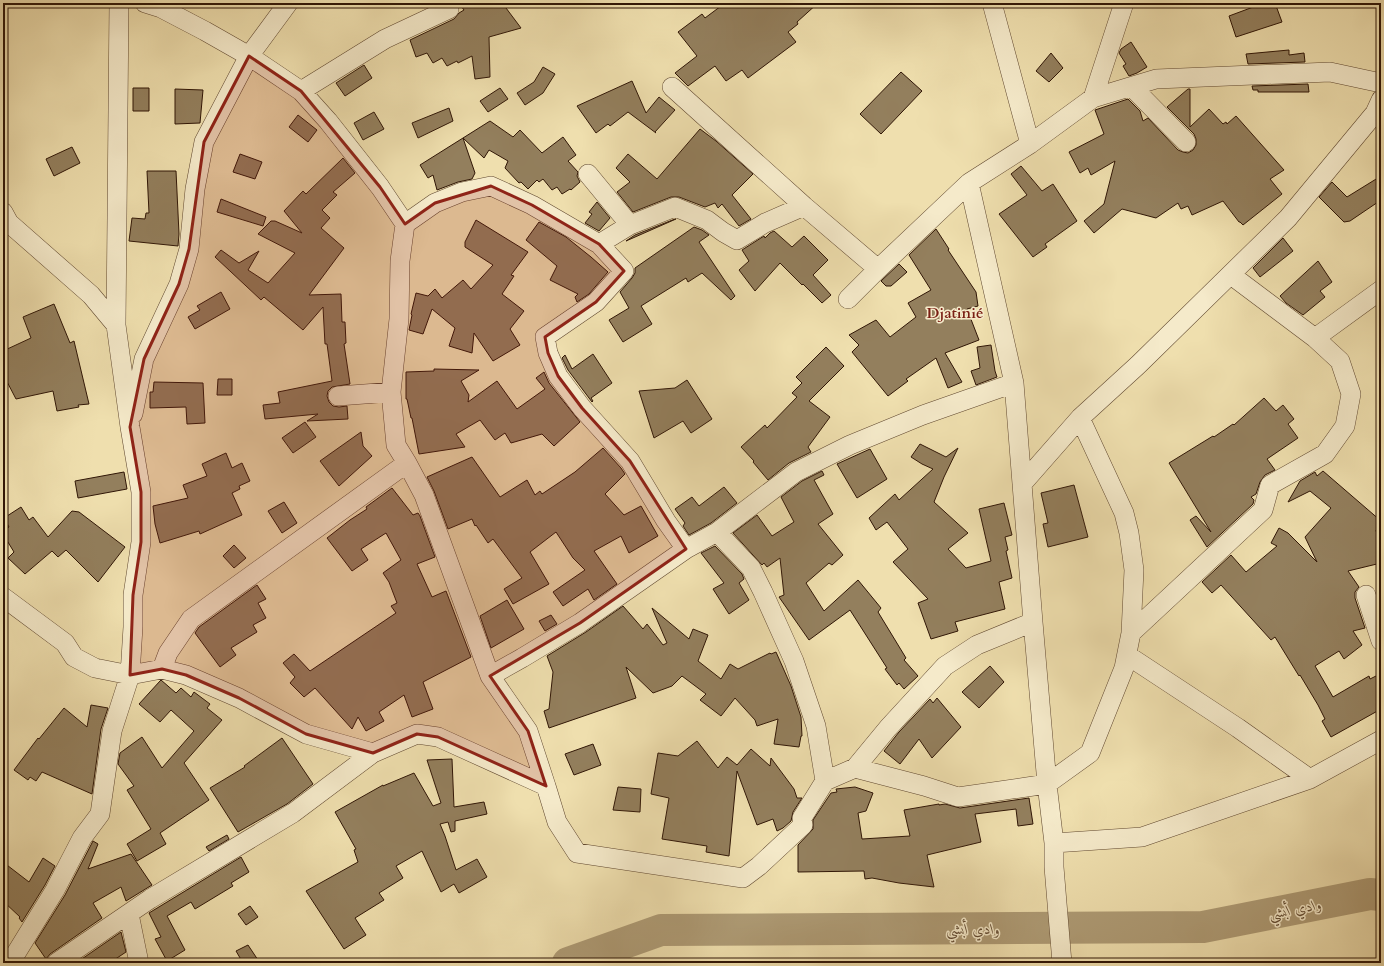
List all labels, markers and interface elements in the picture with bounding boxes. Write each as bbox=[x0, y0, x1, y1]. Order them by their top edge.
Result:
district label: Djatinié bbox=[927, 303, 983, 323]
water label: وادي أبشي bbox=[1266, 893, 1324, 928]
water label: وادي أبشي bbox=[946, 918, 1000, 943]

